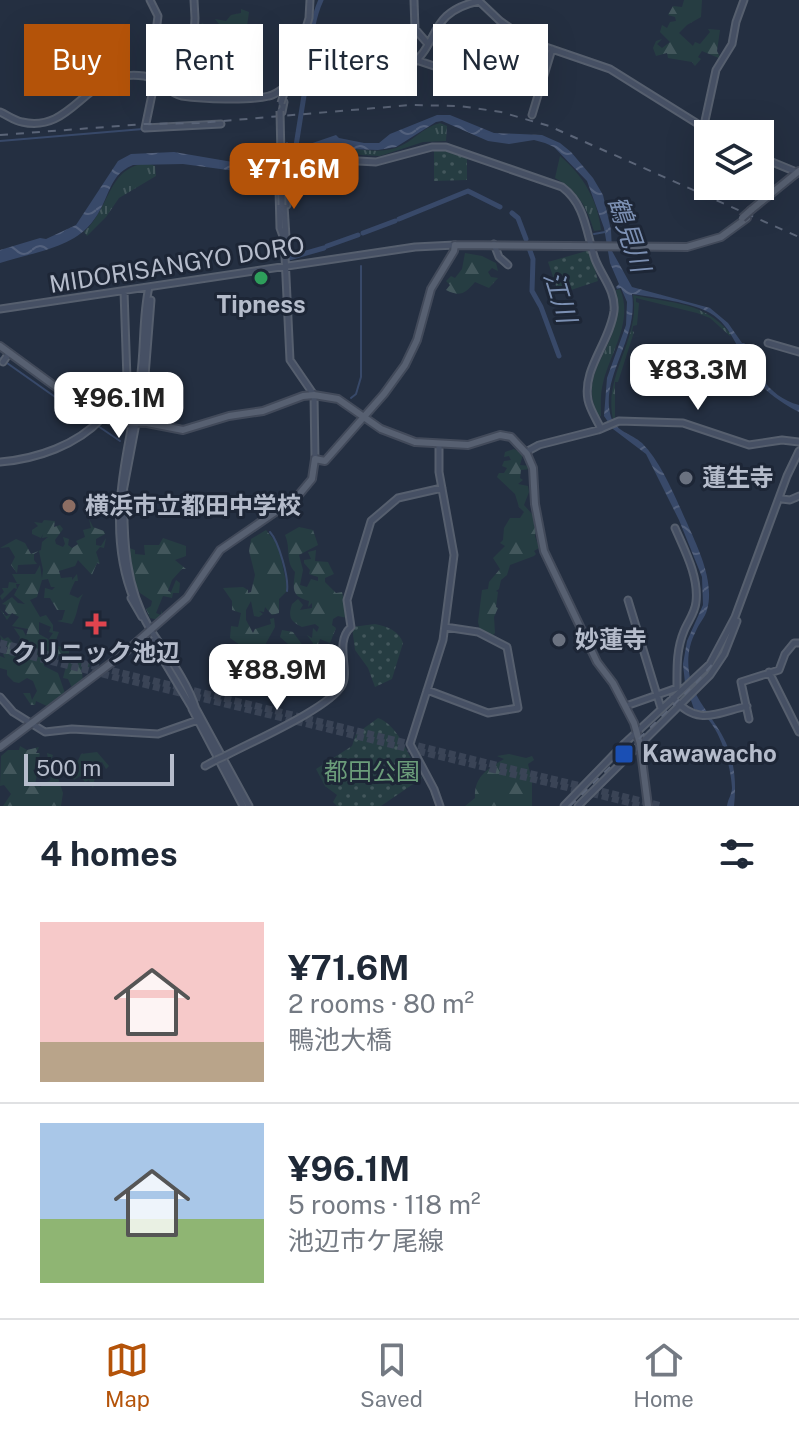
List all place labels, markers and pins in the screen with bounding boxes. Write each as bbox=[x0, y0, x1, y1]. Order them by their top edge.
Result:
pin: ¥71.6M bbox=[229, 143, 359, 211]
marker: Tipness bbox=[252, 269, 270, 287]
place label: Tipness bbox=[216, 290, 306, 318]
pin: ¥83.3M bbox=[633, 344, 763, 412]
pin: ¥96.1M bbox=[54, 372, 184, 440]
place label: 蓮生寺 bbox=[702, 463, 774, 491]
marker: 蓮生寺 bbox=[677, 469, 695, 487]
place label: 横浜市立都田中学校 bbox=[85, 491, 301, 519]
marker: 横浜市立都田中学校 bbox=[60, 497, 78, 515]
marker: クリニック池辺 bbox=[85, 613, 107, 635]
place label: 妙蓮寺 bbox=[575, 625, 647, 653]
marker: 妙蓮寺 bbox=[550, 631, 568, 649]
place label: クリニック池辺 bbox=[12, 638, 180, 666]
pin: ¥88.9M bbox=[212, 644, 342, 712]
place label: Kawawacho bbox=[642, 739, 777, 767]
marker: Kawawacho bbox=[613, 743, 635, 765]

